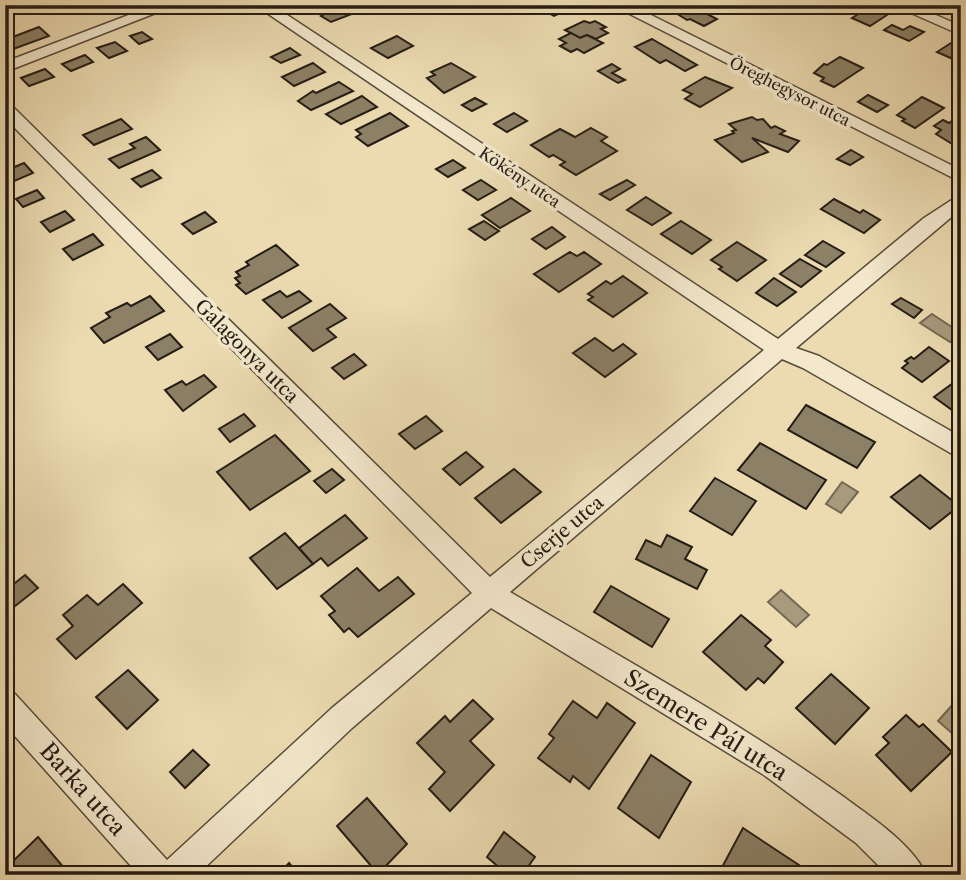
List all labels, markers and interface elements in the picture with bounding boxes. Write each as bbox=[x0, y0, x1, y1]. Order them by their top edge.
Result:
street label: Öreghegysor utca bbox=[726, 52, 854, 130]
street label: Kökény utca bbox=[475, 142, 565, 212]
street label: Galagonya utca bbox=[190, 294, 304, 408]
street label: Cserje utca bbox=[516, 491, 608, 573]
street label: Szemere Pál utca bbox=[619, 663, 794, 787]
street label: Barka utca bbox=[34, 737, 133, 842]

